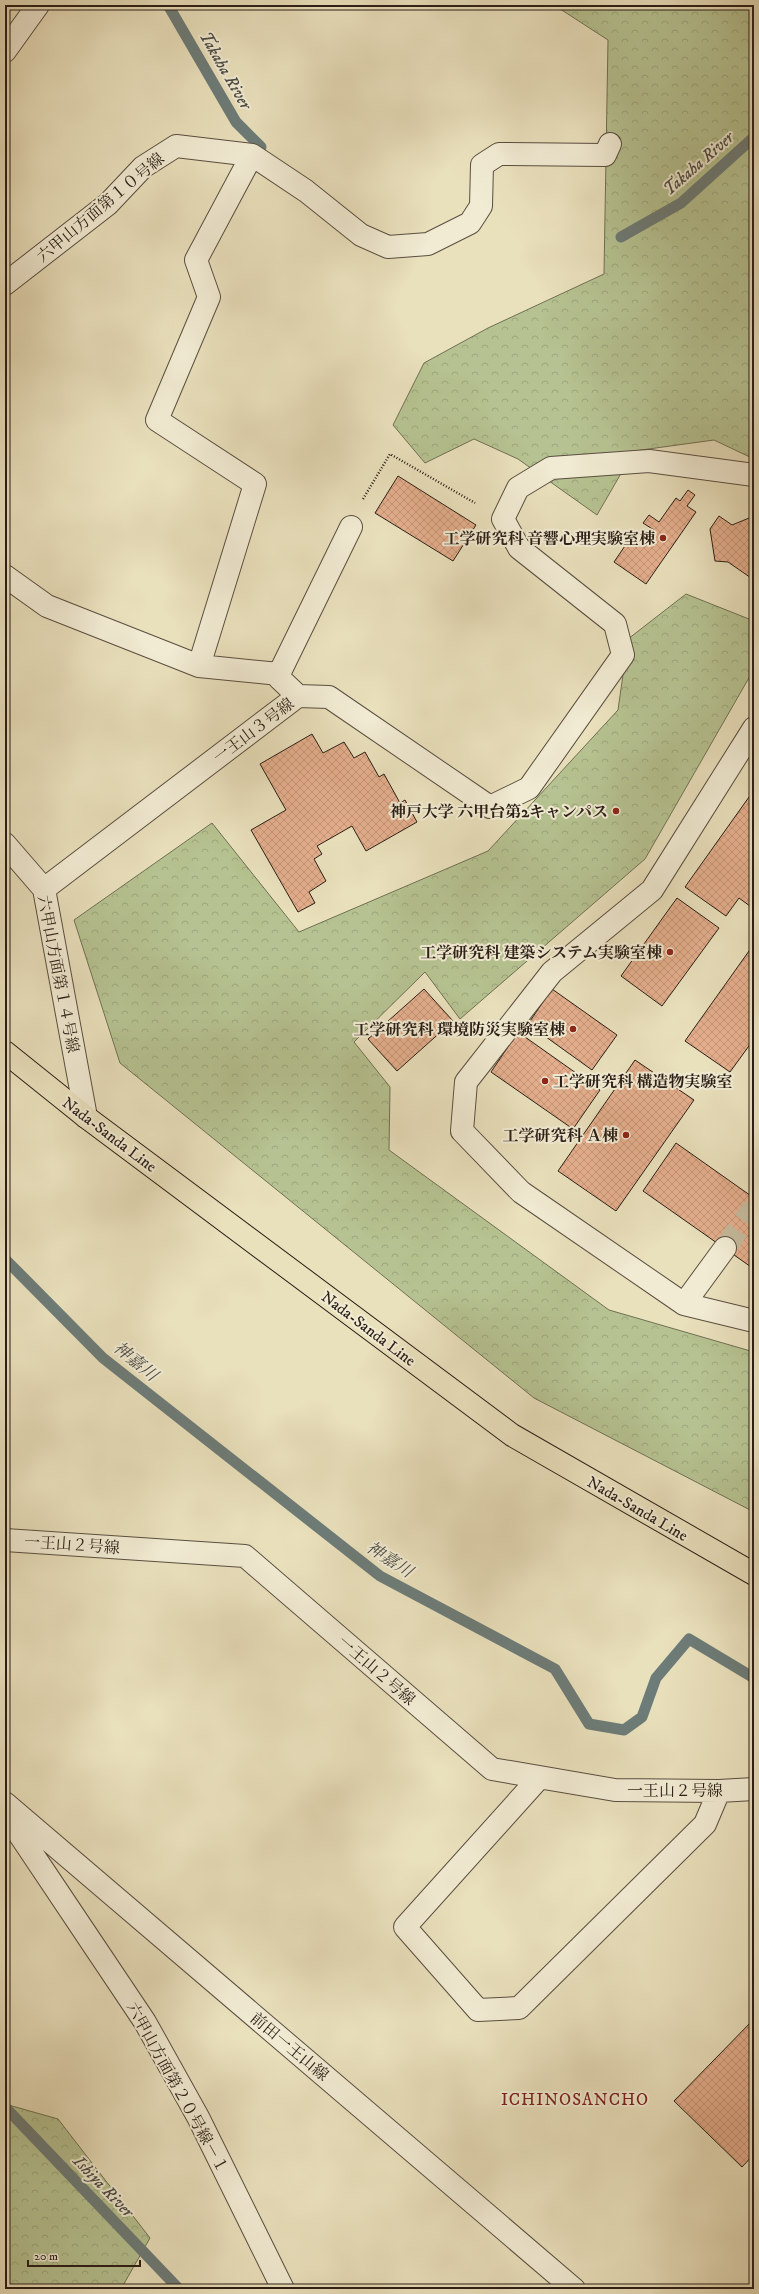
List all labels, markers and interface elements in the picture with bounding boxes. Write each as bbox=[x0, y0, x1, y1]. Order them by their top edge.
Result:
water label: Takaha River bbox=[194, 27, 257, 115]
water label: Takaha River bbox=[659, 126, 740, 200]
street label: 六甲山方面第１０号線 bbox=[33, 149, 168, 267]
place label: 工学研究科 音響心理実験室棟 bbox=[444, 529, 655, 549]
marker: 工学研究科 音響心理実験室棟 bbox=[658, 533, 668, 543]
street label: 一王山３号線 bbox=[209, 694, 298, 768]
place label: 神戸大学 六甲台第2キャンパス bbox=[390, 802, 608, 822]
marker: 神戸大学 六甲台第2キャンパス bbox=[611, 806, 621, 816]
street label: 六甲山方面第１４号線 bbox=[33, 894, 83, 1055]
place label: 工学研究科 建築システム実験室棟 bbox=[420, 943, 662, 963]
marker: 工学研究科 建築システム実験室棟 bbox=[665, 947, 675, 957]
place label: 工学研究科 環境防災実験室棟 bbox=[354, 1020, 565, 1040]
marker: 工学研究科 環境防災実験室棟 bbox=[568, 1024, 578, 1034]
place label: 工学研究科 構造物実験室 bbox=[553, 1072, 732, 1092]
marker: 工学研究科 構造物実験室 bbox=[540, 1076, 550, 1086]
street label: Nada-Sanda Line bbox=[58, 1093, 161, 1177]
place label: 工学研究科 Ａ棟 bbox=[503, 1126, 618, 1146]
marker: 工学研究科 Ａ棟 bbox=[621, 1130, 631, 1140]
street label: Nada-Sanda Line bbox=[317, 1287, 420, 1371]
water label: 神嘉川 bbox=[109, 1337, 164, 1388]
street label: Nada-Sanda Line bbox=[584, 1472, 692, 1546]
street label: 一王山２号線 bbox=[23, 1532, 121, 1558]
water label: 神嘉川 bbox=[362, 1537, 419, 1584]
street label: 一王山２号線 bbox=[334, 1632, 419, 1710]
street label: 一王山２号線 bbox=[627, 1781, 723, 1801]
street label: 六甲山方面第２０号線－１ bbox=[122, 1999, 232, 2176]
street label: 前田一王山線 bbox=[246, 2008, 333, 2085]
district label: ICHINOSANCHO bbox=[501, 2089, 649, 2111]
water label: Ishiya River bbox=[68, 2150, 140, 2224]
scale bar bbox=[28, 2242, 140, 2268]
text: 20 m bbox=[34, 2249, 58, 2264]

